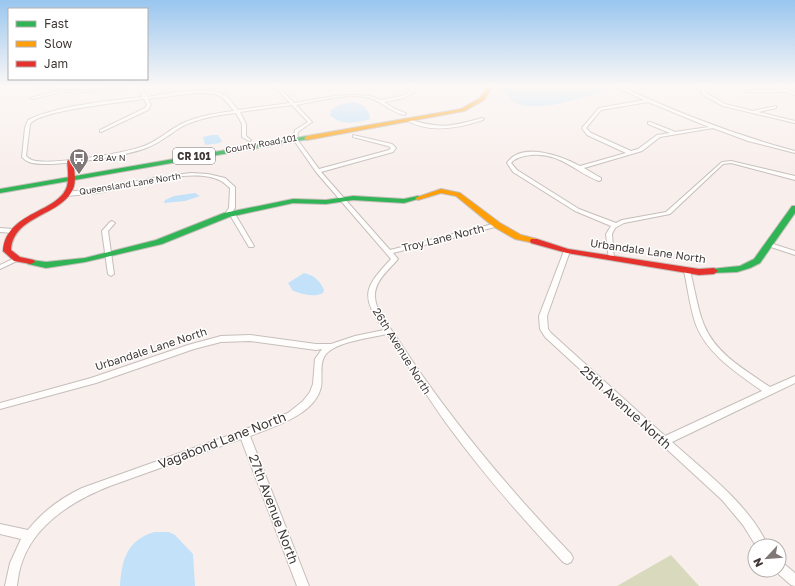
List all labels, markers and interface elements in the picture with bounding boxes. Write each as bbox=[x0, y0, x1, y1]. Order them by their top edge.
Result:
legend bbox=[8, 8, 148, 80]
text: Fast bbox=[44, 16, 69, 31]
text: Slow bbox=[44, 36, 72, 51]
text: Jam bbox=[44, 56, 68, 71]
street label: County Road 101 bbox=[224, 132, 298, 155]
bus stop icon: 28 Av N bbox=[68, 147, 90, 175]
road number: CR 101 bbox=[173, 148, 215, 164]
place label: 28 Av N bbox=[93, 152, 126, 163]
street label: Queensland Lane North bbox=[78, 170, 181, 197]
street label: Troy Lane North bbox=[400, 221, 485, 254]
street label: Urbandale Lane North bbox=[589, 236, 707, 265]
street label: 26th Avenue North bbox=[371, 305, 434, 396]
street label: Urbandale Lane North bbox=[93, 324, 208, 373]
street label: 25th Avenue North bbox=[577, 362, 675, 452]
street label: Vagabond Lane North bbox=[156, 408, 288, 472]
street label: 27th Avenue North bbox=[246, 452, 302, 566]
north arrow bbox=[747, 538, 787, 578]
text: N bbox=[750, 556, 765, 569]

